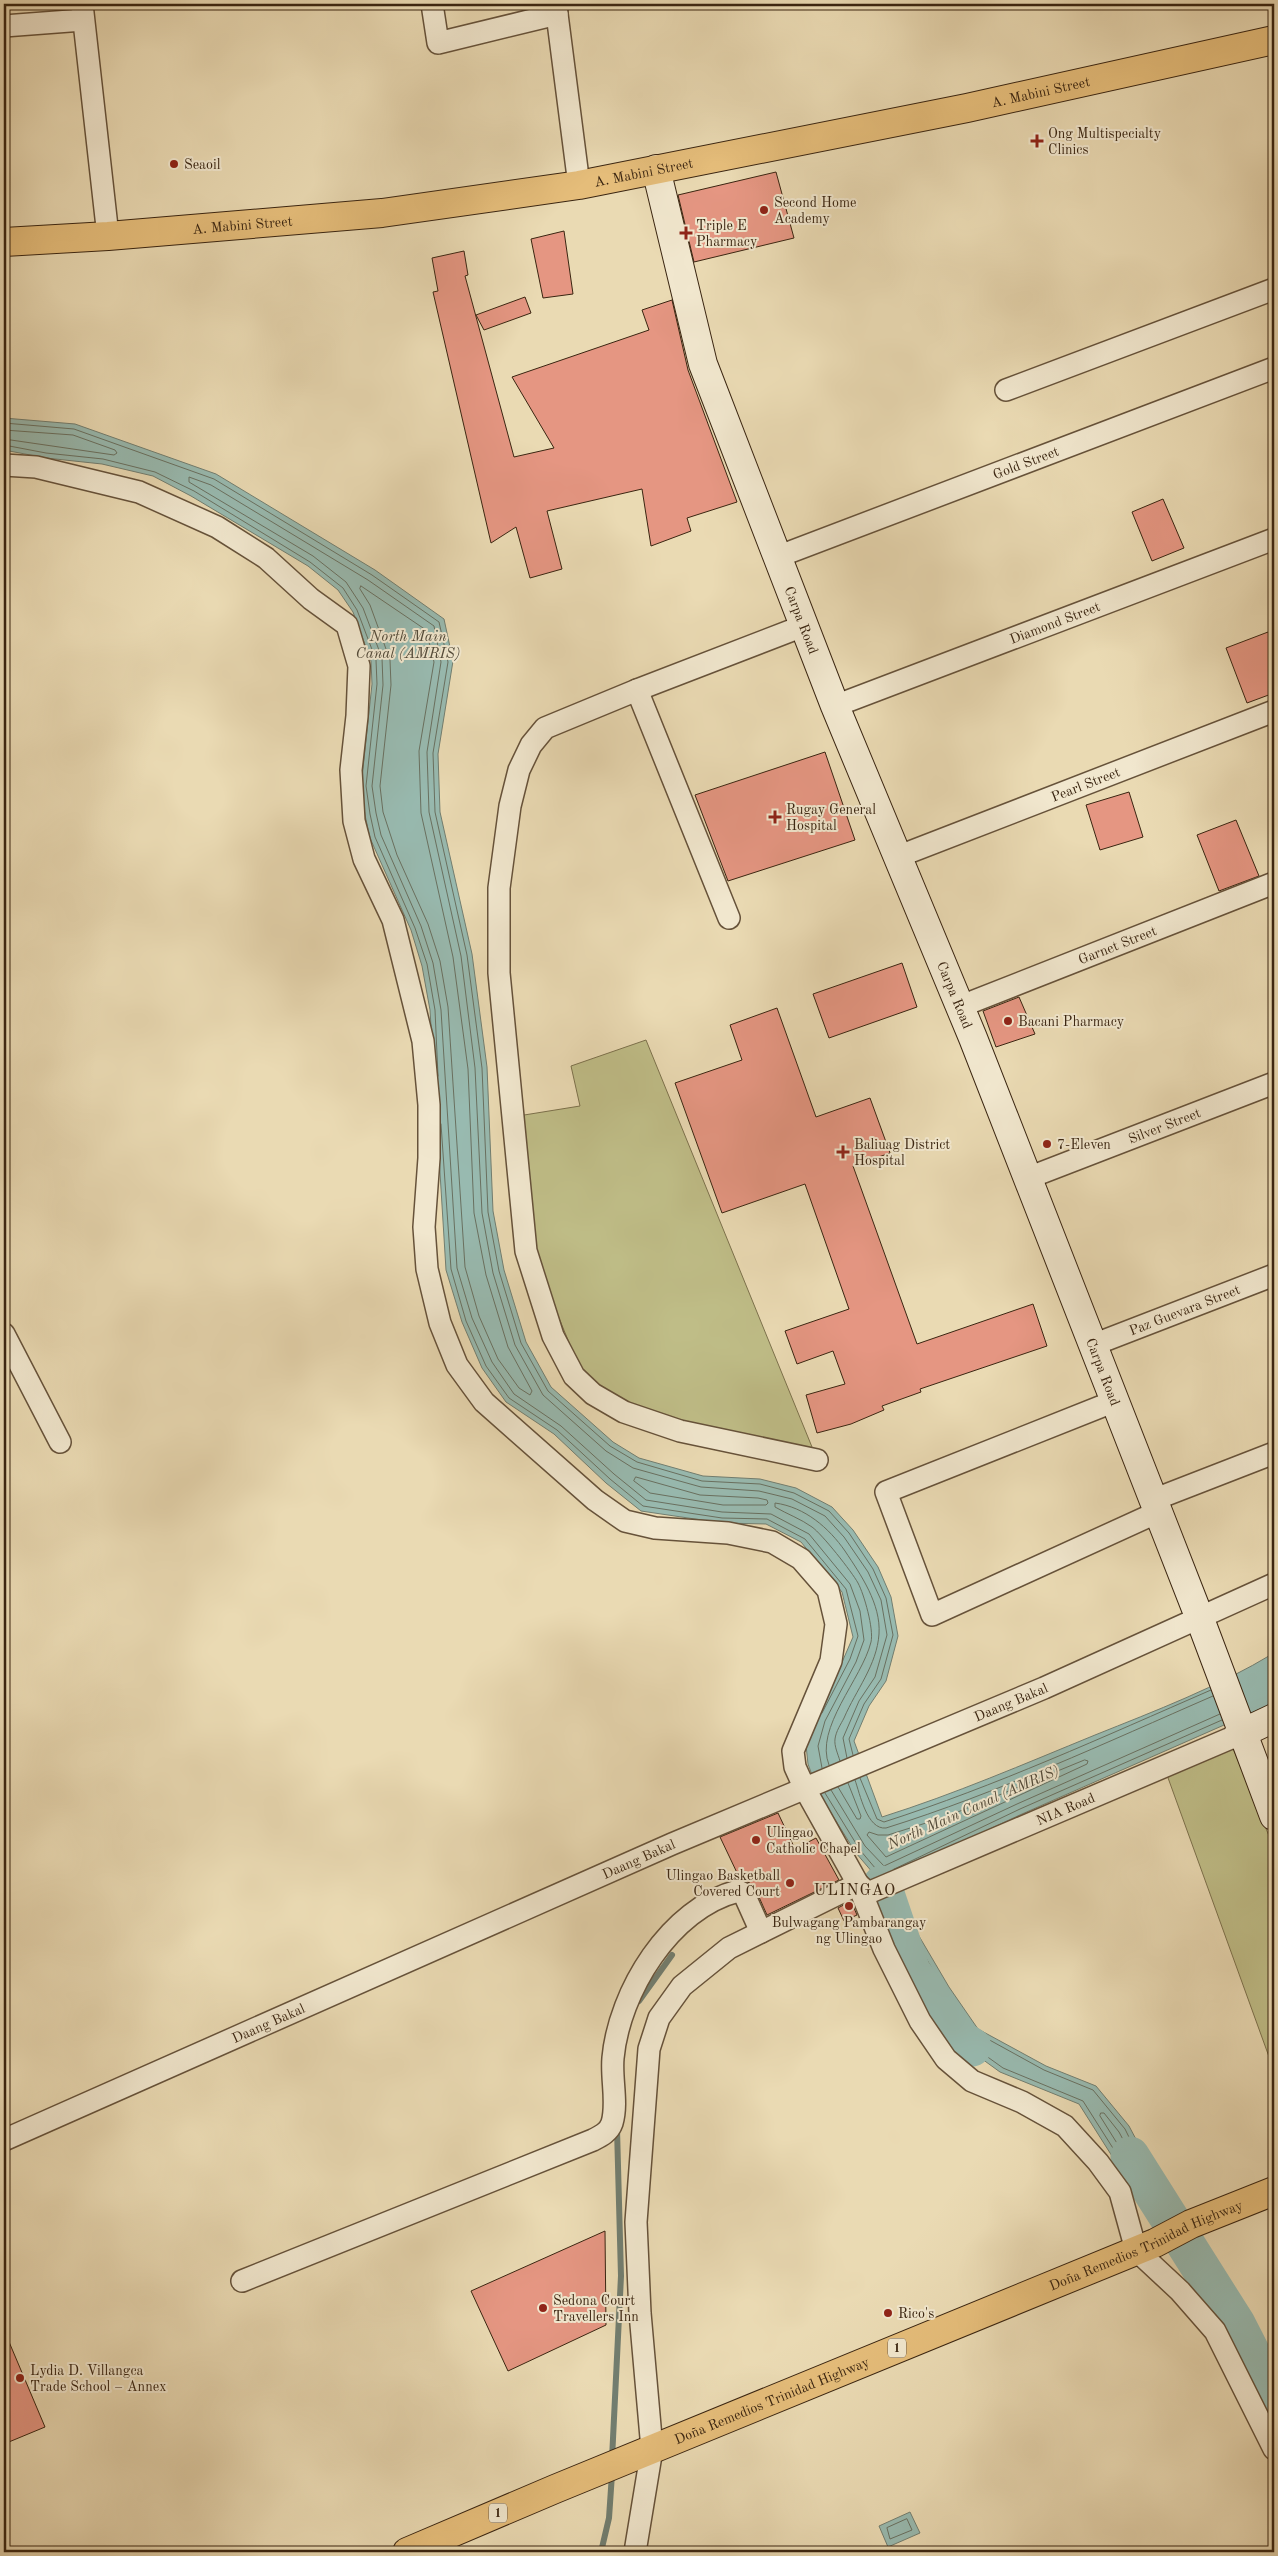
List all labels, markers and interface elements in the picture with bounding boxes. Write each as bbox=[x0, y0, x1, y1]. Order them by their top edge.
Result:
street label: A. Mabini Street bbox=[990, 75, 1091, 110]
place label: Ong Multispecialty Clinics bbox=[1048, 127, 1162, 157]
marker: Ong Multispecialty Clinics bbox=[1030, 134, 1044, 148]
street label: A. Mabini Street bbox=[593, 156, 695, 190]
marker: Seaoil bbox=[168, 158, 180, 170]
place label: Seaoil bbox=[184, 158, 221, 172]
place label: Second Home Academy bbox=[774, 196, 857, 226]
marker: Second Home Academy bbox=[758, 204, 770, 216]
street label: A. Mabini Street bbox=[192, 215, 293, 237]
place label: Triple E Pharmacy bbox=[696, 219, 758, 249]
marker: Triple E Pharmacy bbox=[680, 227, 692, 239]
street label: Gold Street bbox=[991, 445, 1061, 482]
street label: Carpa Road bbox=[781, 585, 820, 656]
street label: Diamond Street bbox=[1008, 600, 1102, 647]
water label: North Main Canal (AMRIS) bbox=[356, 630, 460, 662]
street label: Pearl Street bbox=[1049, 765, 1122, 805]
place label: Rugay General Hospital bbox=[786, 803, 876, 833]
marker: Rugay General Hospital bbox=[768, 810, 782, 824]
street label: Garnet Street bbox=[1076, 924, 1159, 967]
street label: Carpa Road bbox=[934, 960, 974, 1031]
marker: Bacani Pharmacy bbox=[1002, 1015, 1014, 1027]
place label: Bacani Pharmacy bbox=[1018, 1015, 1125, 1029]
street label: Silver Street bbox=[1126, 1106, 1203, 1147]
place label: Baliuag District Hospital bbox=[854, 1138, 950, 1168]
marker: 7-Eleven bbox=[1041, 1138, 1053, 1150]
place label: 7-Eleven bbox=[1057, 1138, 1111, 1152]
marker: Baliuag District Hospital bbox=[836, 1145, 850, 1159]
street label: Paz Guevara Street bbox=[1127, 1283, 1242, 1338]
street label: Carpa Road bbox=[1083, 1336, 1122, 1408]
street label: Daang Bakal bbox=[972, 1681, 1050, 1724]
water label: North Main Canal (AMRIS) bbox=[884, 1763, 1062, 1853]
street label: NIA Road bbox=[1034, 1791, 1097, 1828]
place label: Ulingao Catholic Chapel bbox=[766, 1826, 861, 1856]
marker: Ulingao Catholic Chapel bbox=[750, 1834, 762, 1846]
street label: Daang Bakal bbox=[600, 1837, 678, 1882]
place label: Ulingao Basketball Covered Court bbox=[666, 1869, 780, 1899]
marker: Ulingao Basketball Covered Court bbox=[784, 1877, 796, 1889]
district label: ULINGAO bbox=[814, 1883, 896, 1899]
marker: Bulwagang Pambarangay ng Ulingao bbox=[843, 1900, 855, 1912]
place label: Bulwagang Pambarangay ng Ulingao bbox=[772, 1916, 927, 1946]
street label: Daang Bakal bbox=[230, 2001, 307, 2046]
street label: Doña Remedios Trinidad Highway bbox=[1047, 2198, 1245, 2294]
place label: Sedona Court Travellers Inn bbox=[553, 2294, 639, 2324]
marker: Sedona Court Travellers Inn bbox=[537, 2302, 549, 2314]
marker: Rico's bbox=[882, 2307, 894, 2319]
place label: Rico's bbox=[898, 2307, 934, 2321]
road number: 1 bbox=[888, 2338, 906, 2358]
street label: Doña Remedios Trinidad Highway bbox=[673, 2355, 872, 2447]
place label: Lydia D. Villangca Trade School – Annex bbox=[30, 2364, 166, 2394]
marker: Lydia D. Villangca Trade School – Annex bbox=[14, 2372, 26, 2384]
road number: 1 bbox=[489, 2504, 507, 2522]

